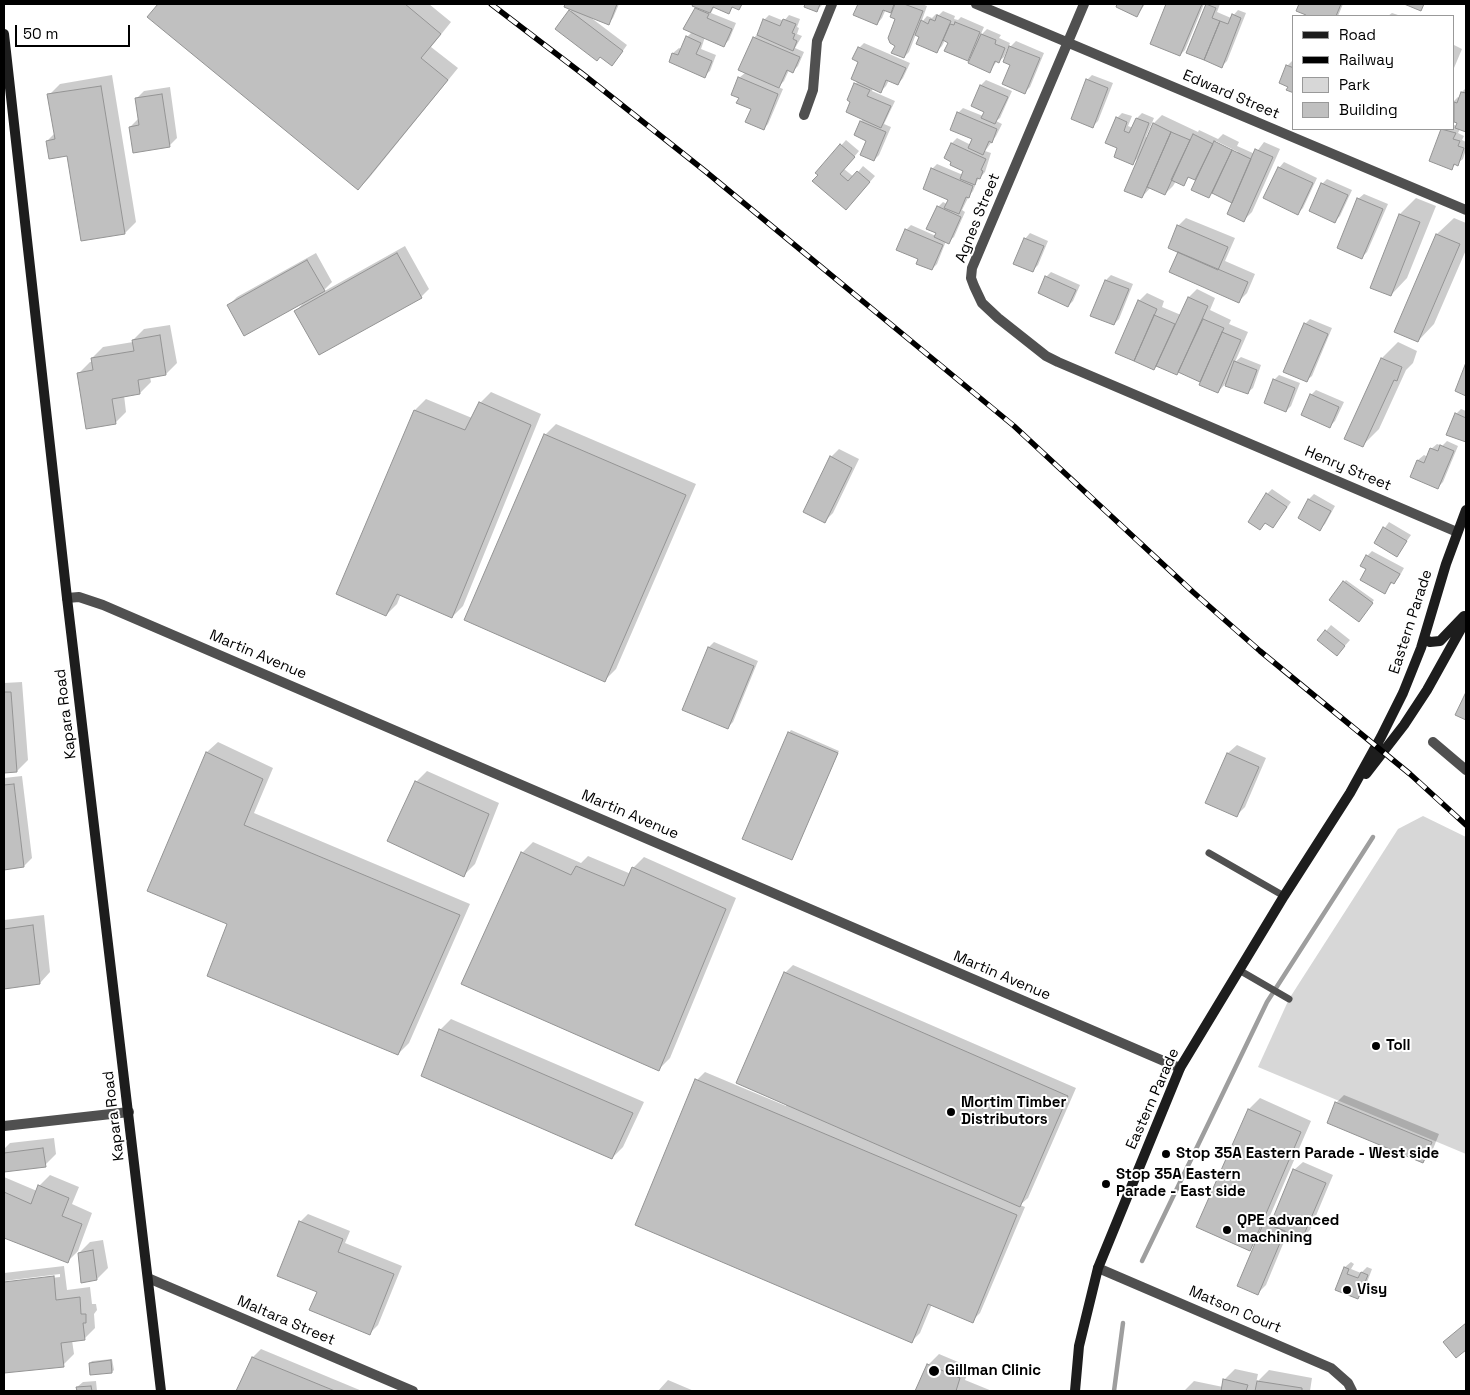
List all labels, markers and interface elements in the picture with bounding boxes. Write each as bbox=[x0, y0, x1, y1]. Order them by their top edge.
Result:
scale bar bbox=[18, 15, 132, 47]
legend bbox=[1292, 15, 1455, 130]
text: 50 m bbox=[23, 24, 58, 43]
text: Road bbox=[1339, 25, 1376, 44]
text: Railway bbox=[1339, 50, 1394, 69]
street label: Edward Street bbox=[1180, 67, 1282, 123]
text: Park bbox=[1339, 75, 1370, 94]
text: Building bbox=[1339, 100, 1398, 119]
street label: Agnes Street bbox=[952, 171, 1004, 265]
street label: Henry Street bbox=[1302, 443, 1394, 495]
street label: Eastern Parade bbox=[1386, 567, 1436, 677]
street label: Martin Avenue bbox=[207, 626, 309, 684]
street label: Kapara Road bbox=[52, 668, 80, 760]
street label: Martin Avenue bbox=[579, 786, 681, 844]
street label: Martin Avenue bbox=[951, 947, 1053, 1005]
place label: Toll bbox=[1386, 1037, 1411, 1055]
marker: Toll bbox=[1370, 1040, 1382, 1052]
street label: Eastern Parade bbox=[1123, 1046, 1183, 1152]
street label: Kapara Road bbox=[100, 1070, 128, 1162]
place label: Mortim Timber Distributors bbox=[961, 1094, 1066, 1129]
marker: Mortim Timber Distributors bbox=[945, 1106, 957, 1118]
place label: Stop 35A Eastern Parade - West side bbox=[1176, 1145, 1439, 1163]
marker: Stop 35A Eastern Parade - West side bbox=[1160, 1148, 1172, 1160]
place label: Stop 35A Eastern Parade - East side bbox=[1116, 1166, 1246, 1201]
marker: Stop 35A Eastern Parade - East side bbox=[1100, 1178, 1112, 1190]
place label: QPE advanced machining bbox=[1237, 1212, 1339, 1247]
marker: QPE advanced machining bbox=[1221, 1224, 1233, 1236]
place label: Visy bbox=[1357, 1281, 1387, 1299]
street label: Matson Court bbox=[1186, 1282, 1284, 1338]
marker: Visy bbox=[1341, 1284, 1353, 1296]
street label: Maltara Street bbox=[234, 1292, 338, 1350]
place label: Gillman Clinic bbox=[945, 1362, 1041, 1380]
marker: Gillman Clinic bbox=[927, 1364, 941, 1378]

